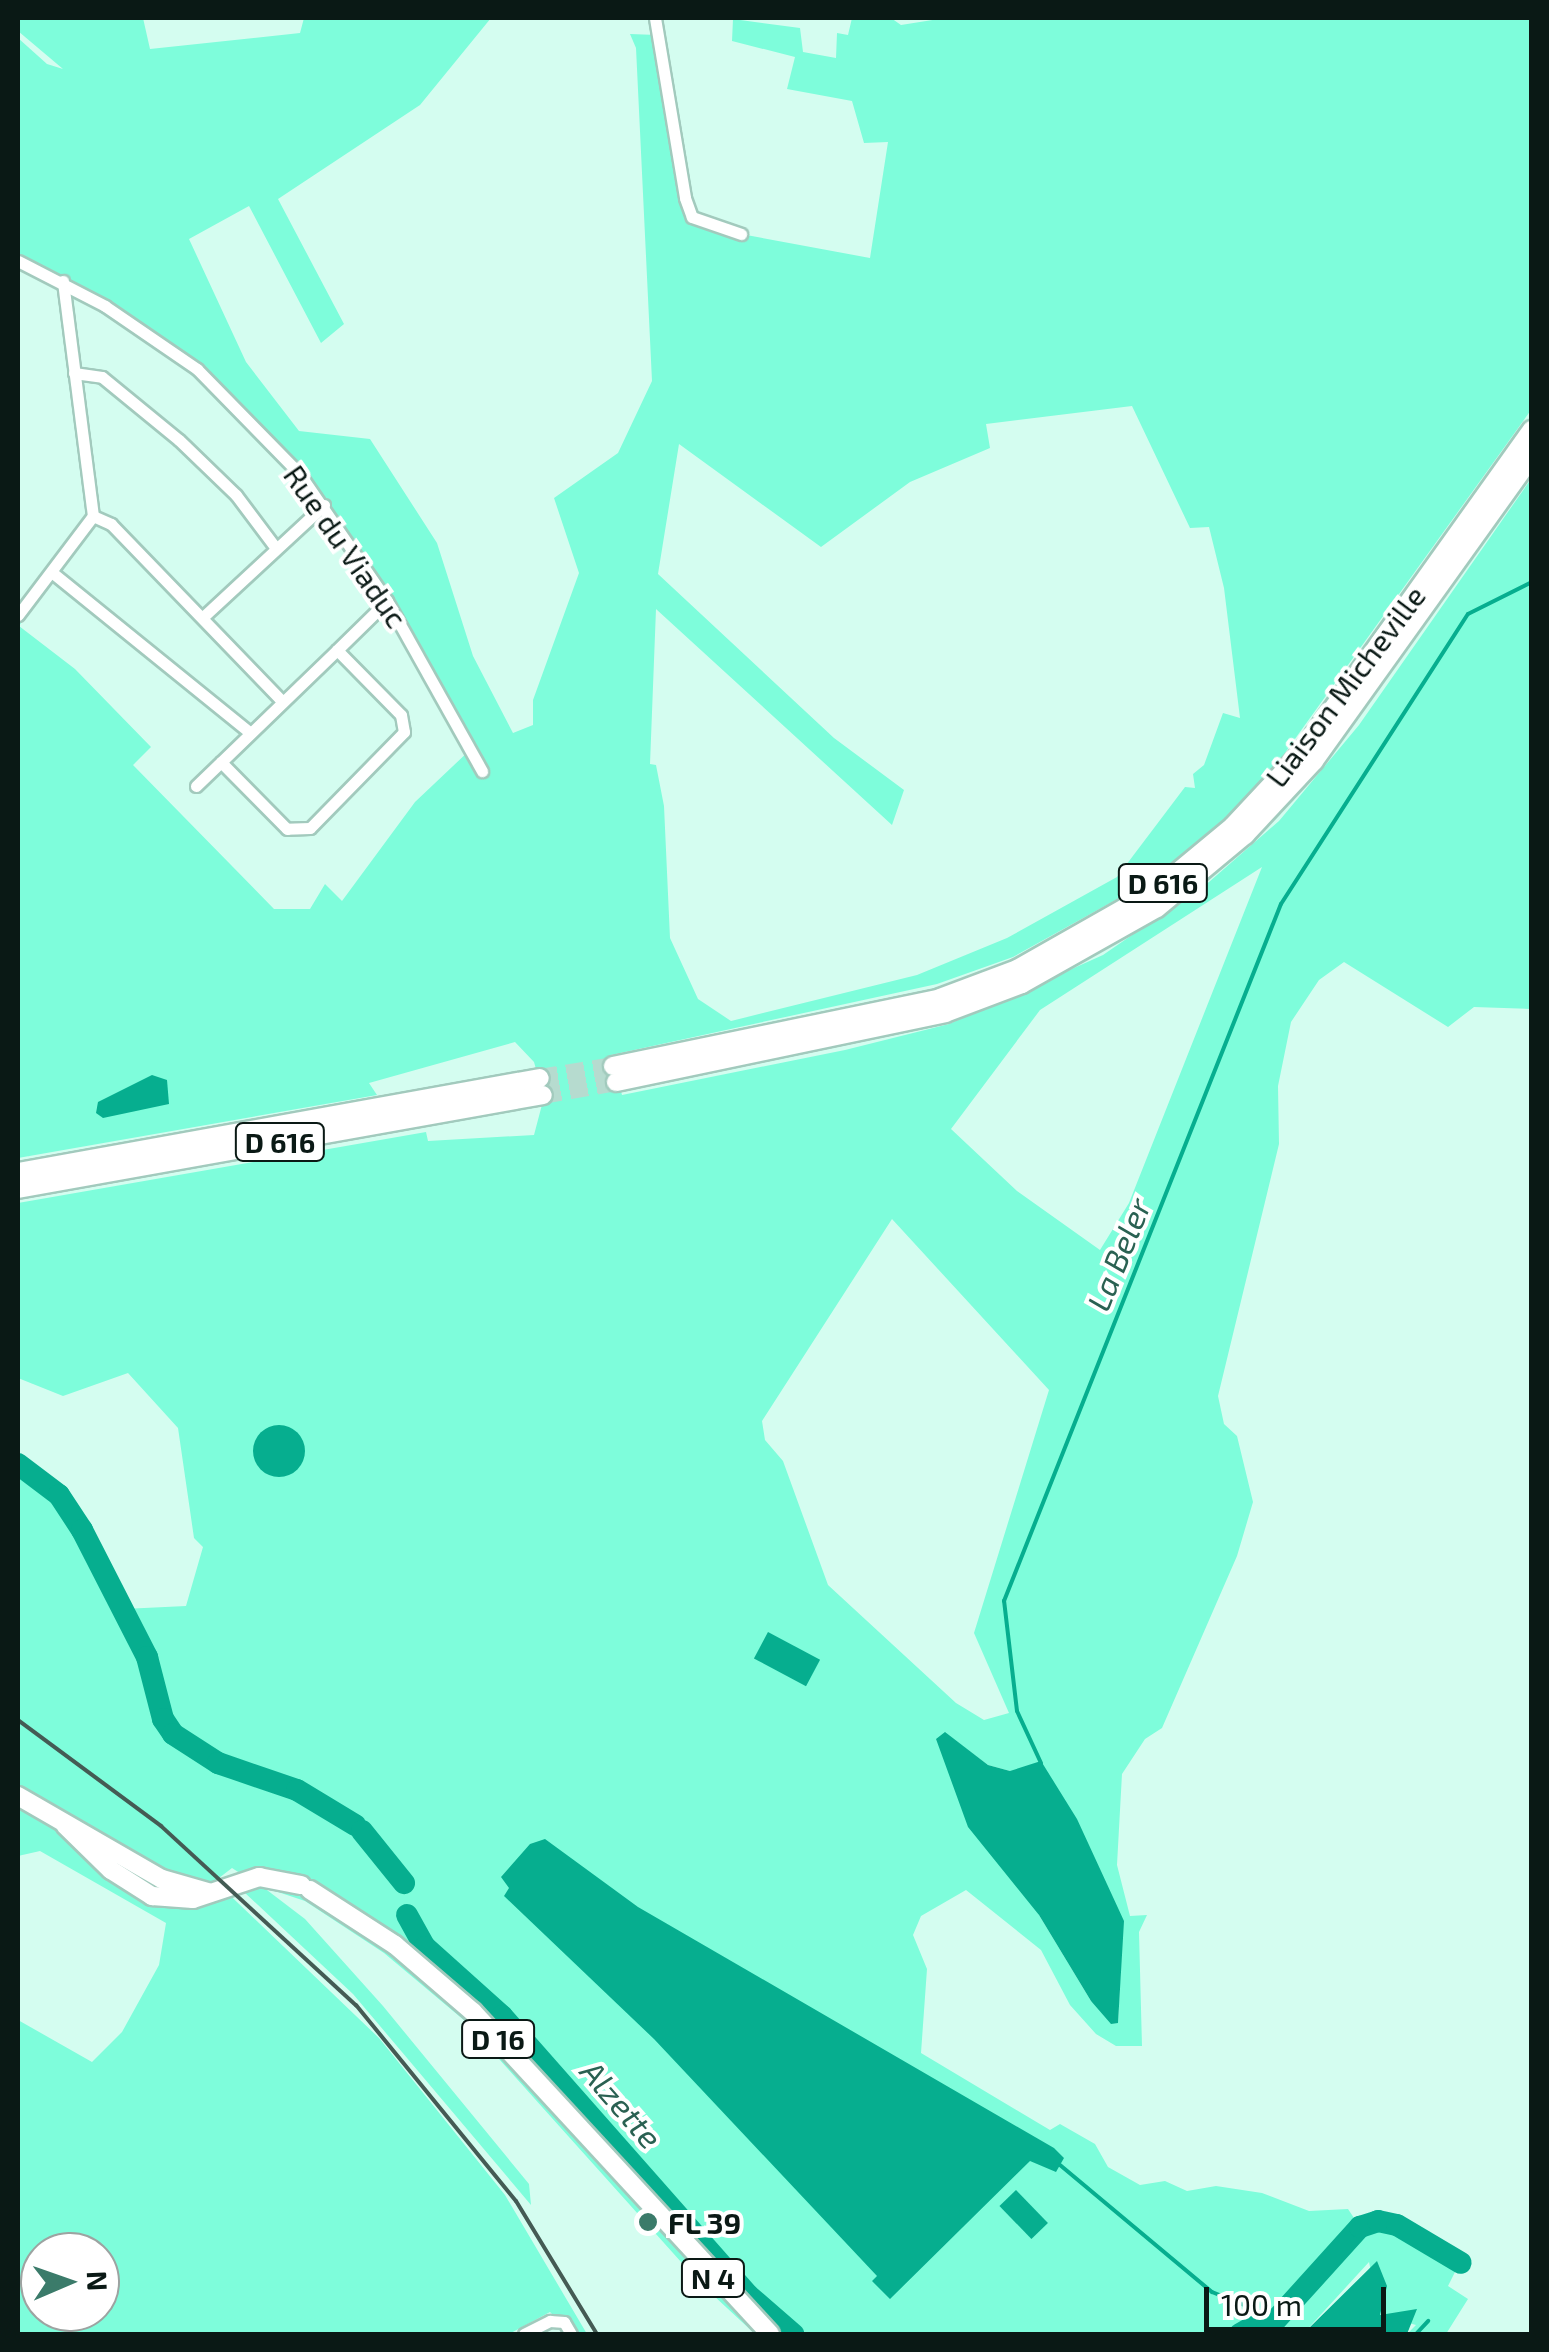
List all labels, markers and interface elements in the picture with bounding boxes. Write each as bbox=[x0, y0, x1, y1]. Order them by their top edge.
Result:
street label: Rue du Viaduc bbox=[277, 458, 415, 634]
street label: Liaison Micheville bbox=[1258, 578, 1432, 794]
road number: D 616 bbox=[1116, 860, 1210, 906]
road number: D 616 bbox=[232, 1119, 328, 1165]
water label: La Beler bbox=[1078, 1192, 1158, 1316]
road number: D 16 bbox=[460, 2016, 536, 2062]
water label: Alzette bbox=[573, 2052, 671, 2156]
place label: FL 39 bbox=[668, 2204, 742, 2240]
marker: FL 39 bbox=[637, 2211, 659, 2233]
north arrow bbox=[20, 2232, 120, 2332]
road number: N 4 bbox=[680, 2255, 746, 2301]
scale bar bbox=[1209, 2267, 1392, 2329]
text: N bbox=[81, 2270, 115, 2292]
text: 100 m bbox=[1221, 2286, 1302, 2322]

